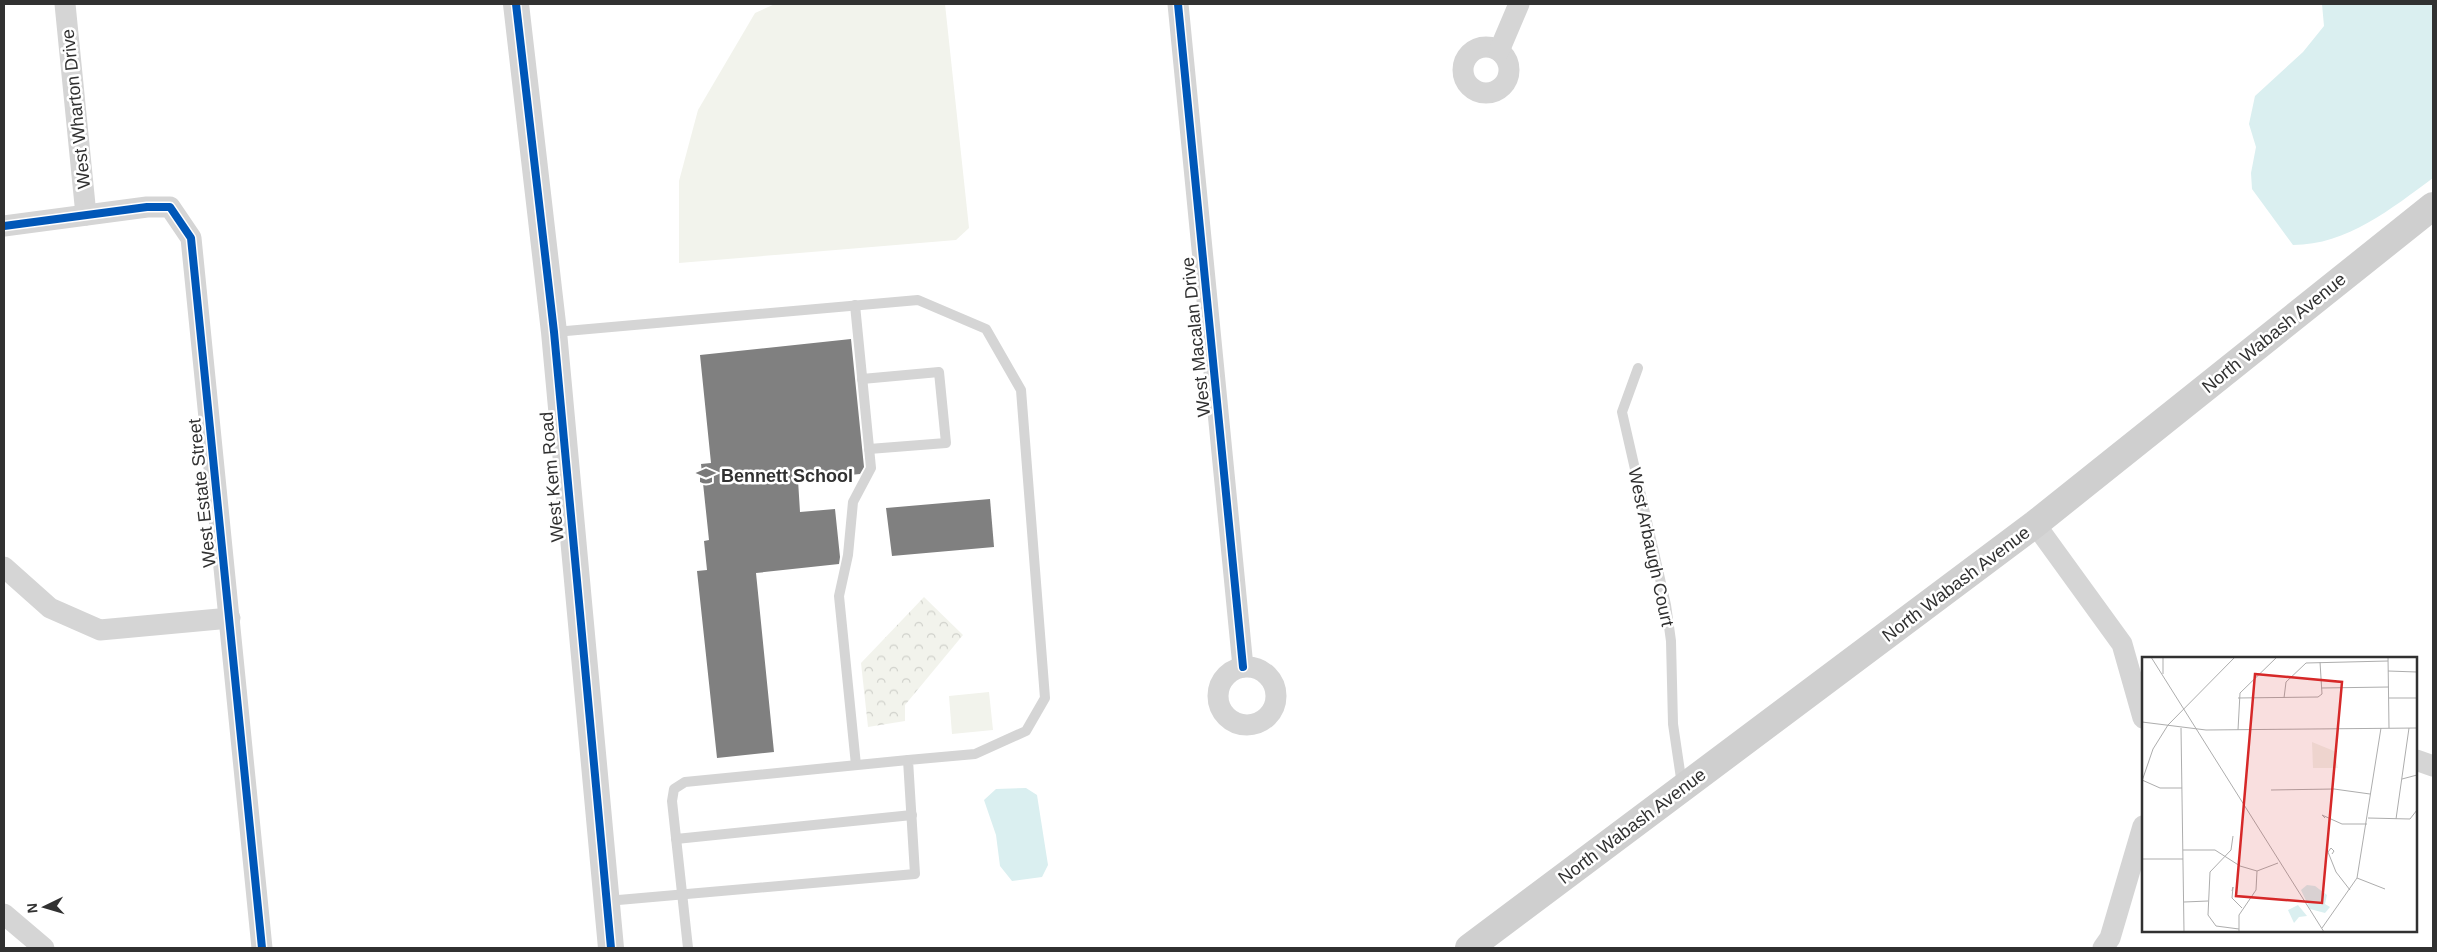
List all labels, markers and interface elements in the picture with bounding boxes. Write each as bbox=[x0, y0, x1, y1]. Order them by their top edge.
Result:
street label: West Wharton Drive bbox=[58, 28, 94, 190]
street label: West Macalan Drive bbox=[1178, 256, 1214, 418]
street label: North Wabash Avenue bbox=[2198, 269, 2350, 397]
street label: West Kem Road bbox=[536, 411, 568, 543]
street label: West Estate Street bbox=[184, 417, 220, 569]
school or university icon: Bennett School bbox=[695, 465, 717, 487]
place label: Bennett School bbox=[721, 466, 853, 486]
street label: West Arbaugh Court bbox=[1624, 466, 1678, 628]
street label: North Wabash Avenue bbox=[1878, 522, 2034, 646]
inset map bbox=[2142, 657, 2417, 932]
street label: North Wabash Avenue bbox=[1554, 764, 1710, 888]
north arrow bbox=[20, 882, 70, 932]
text: N bbox=[24, 902, 40, 914]

